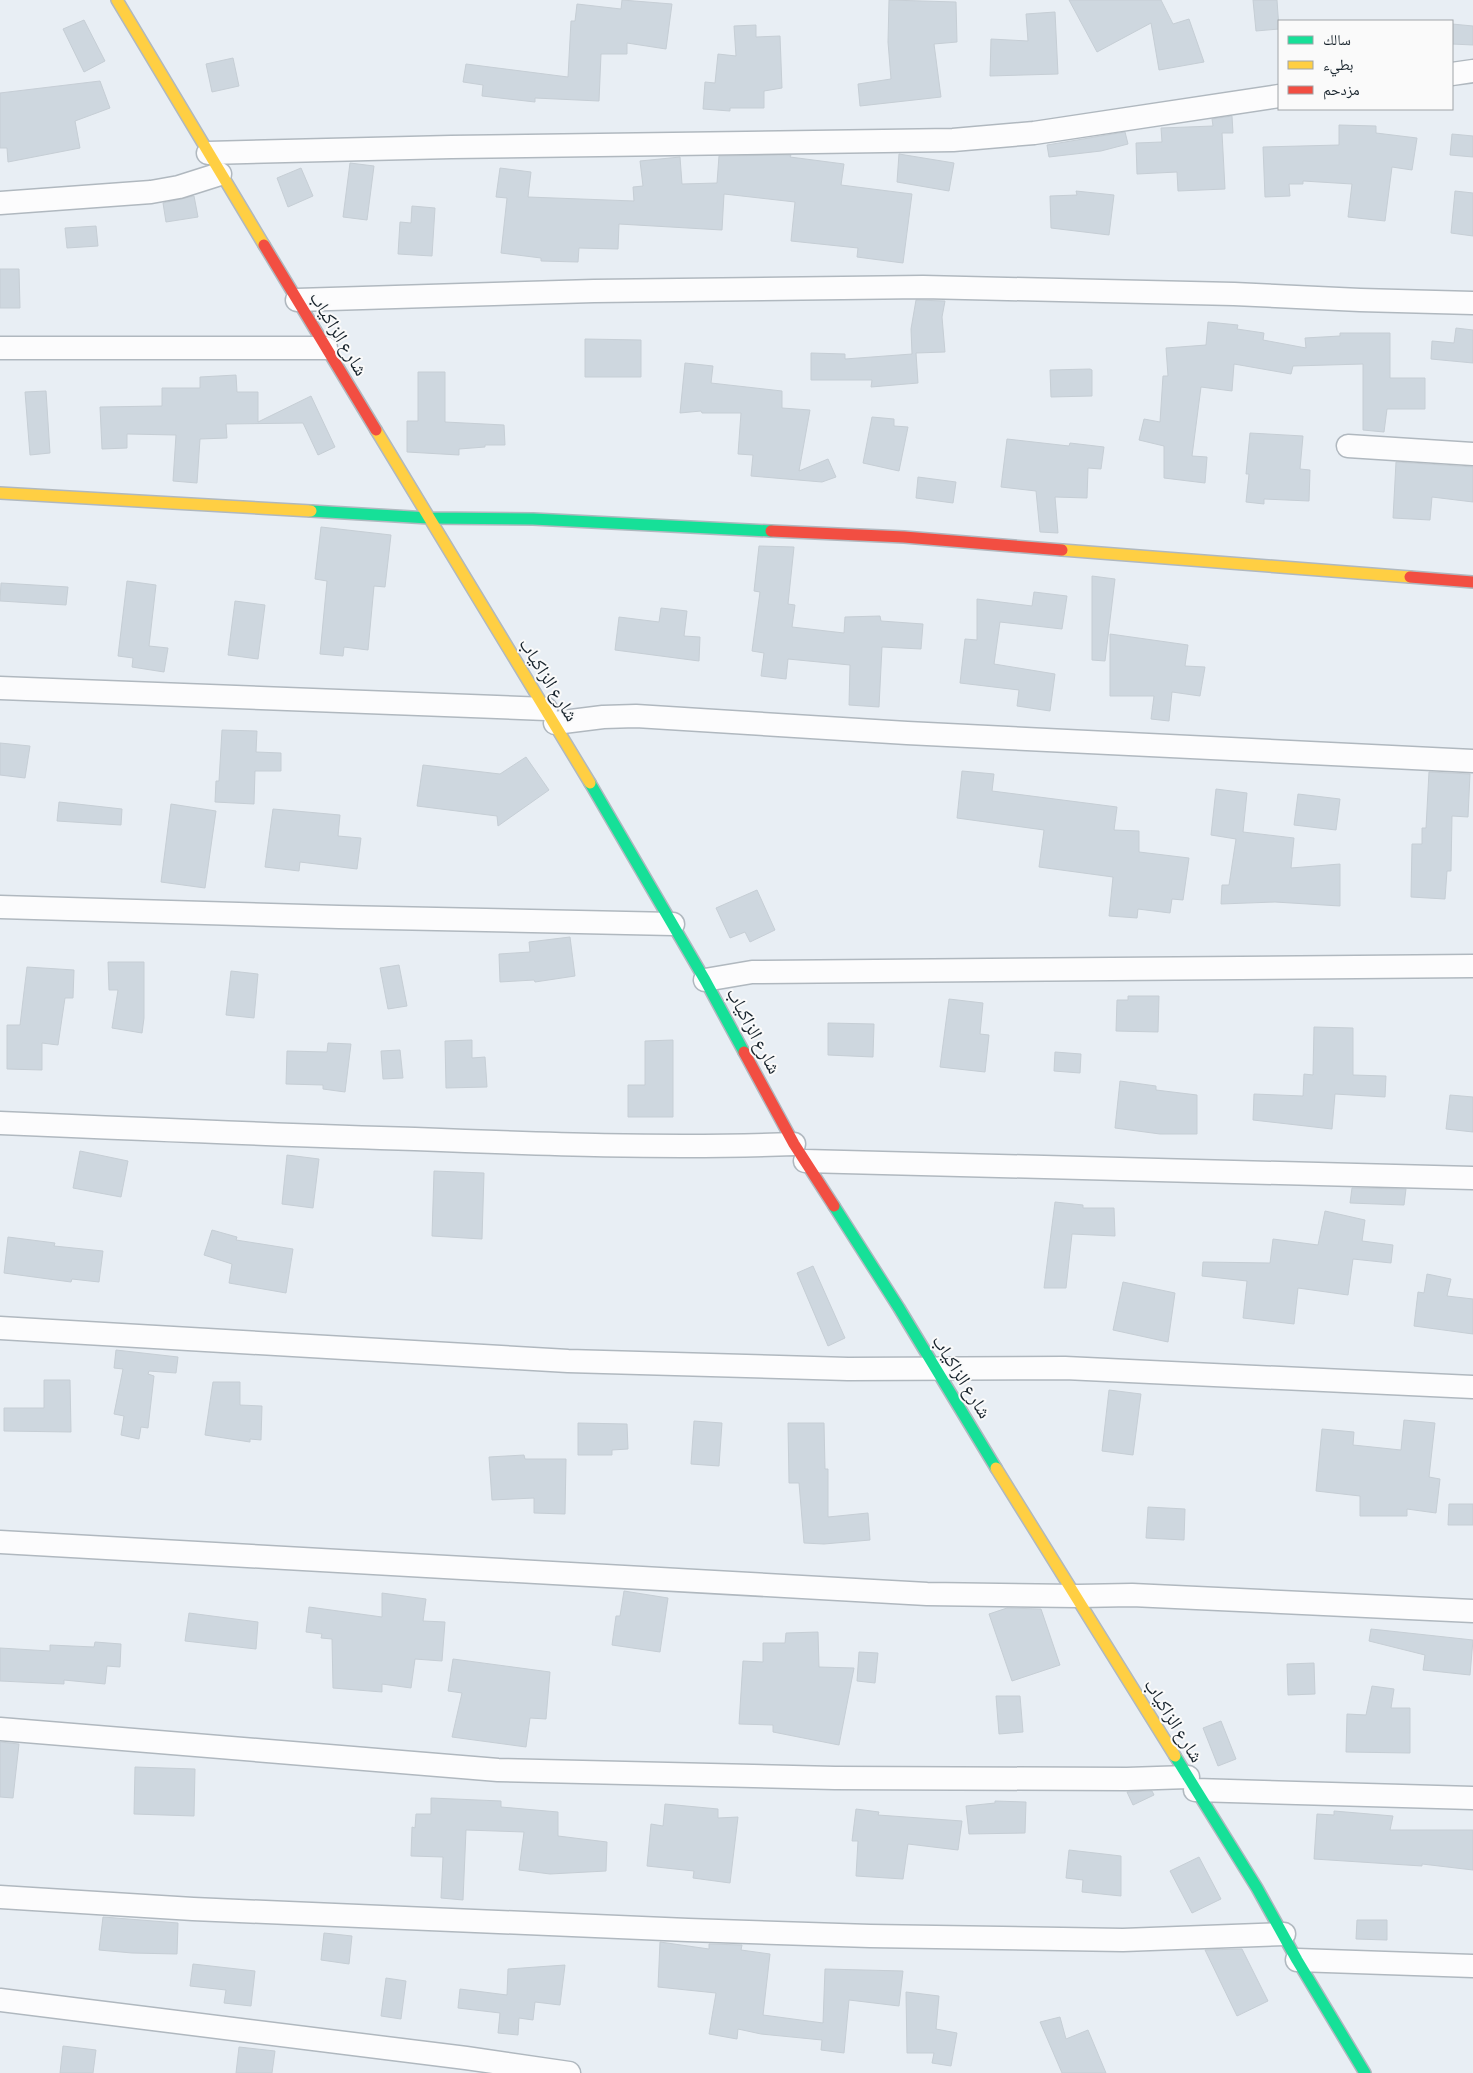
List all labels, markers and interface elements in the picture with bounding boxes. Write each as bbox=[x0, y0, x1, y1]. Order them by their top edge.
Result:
legend bbox=[1278, 20, 1453, 110]
text: سالك bbox=[1323, 33, 1351, 48]
text: بطيء bbox=[1323, 58, 1353, 77]
text: مزدحم bbox=[1323, 83, 1360, 100]
street label: شارع الزاكياب bbox=[305, 289, 370, 380]
street label: شارع الزاكياب bbox=[514, 635, 581, 726]
street label: شارع الزاكياب bbox=[722, 985, 784, 1078]
street label: شارع الزاكياب bbox=[927, 1332, 994, 1423]
street label: شارع الزاكياب bbox=[1139, 1676, 1206, 1767]

